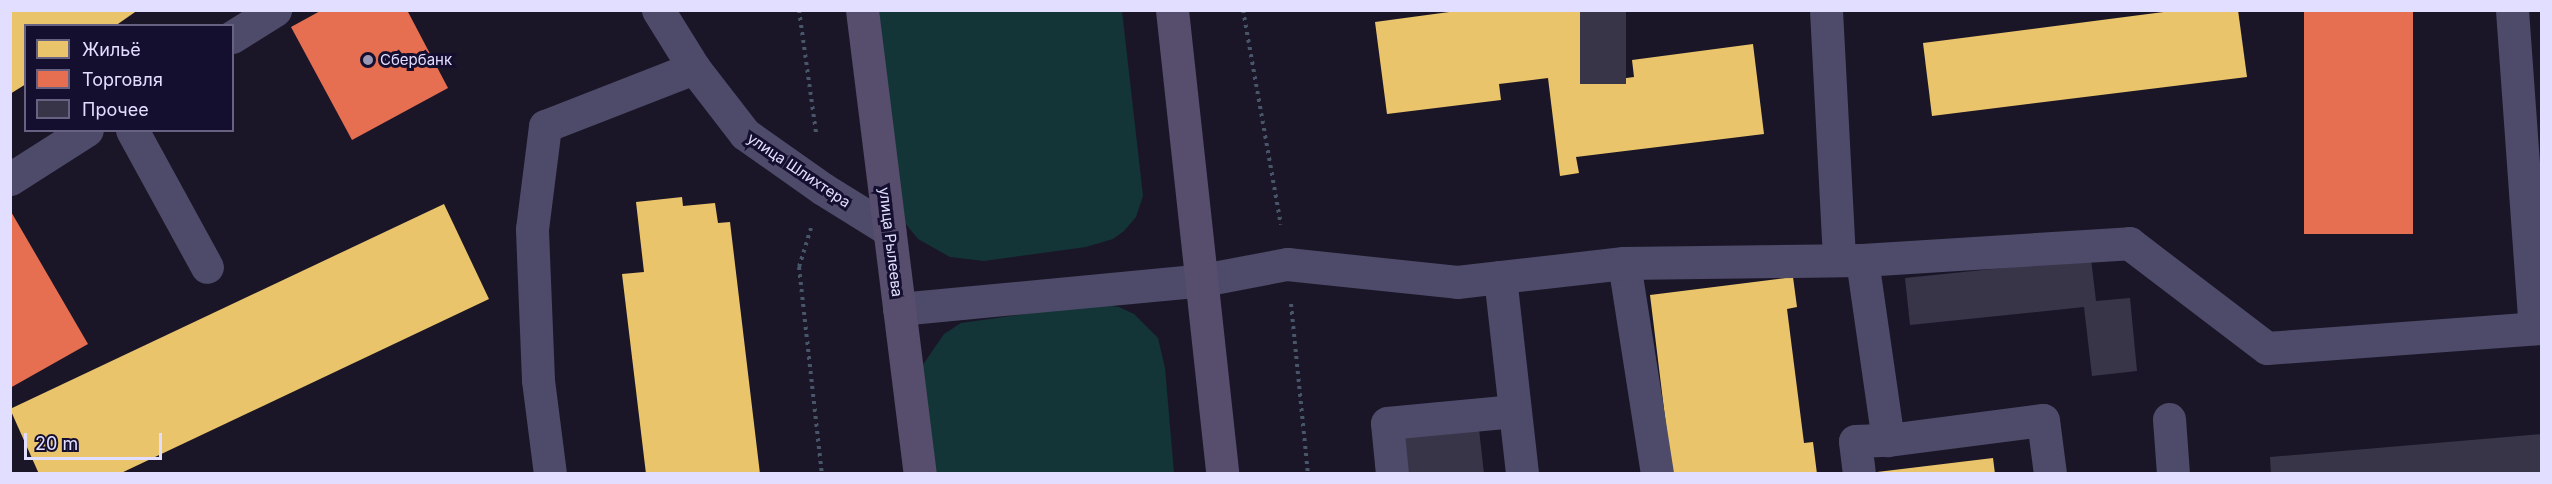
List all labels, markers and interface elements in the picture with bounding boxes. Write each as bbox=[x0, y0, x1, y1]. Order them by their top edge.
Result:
legend bbox=[24, 24, 234, 132]
text: Жильё bbox=[82, 39, 141, 60]
place label: Сбербанк bbox=[380, 51, 452, 69]
marker: Сбербанк bbox=[361, 53, 375, 67]
text: Торговля bbox=[82, 69, 163, 90]
text: Прочее bbox=[82, 99, 149, 120]
street label: улица Шлихтера bbox=[744, 129, 854, 211]
street label: улица Рылеева bbox=[875, 186, 907, 298]
scale bar bbox=[27, 421, 165, 459]
text: 20 m bbox=[35, 433, 78, 454]

